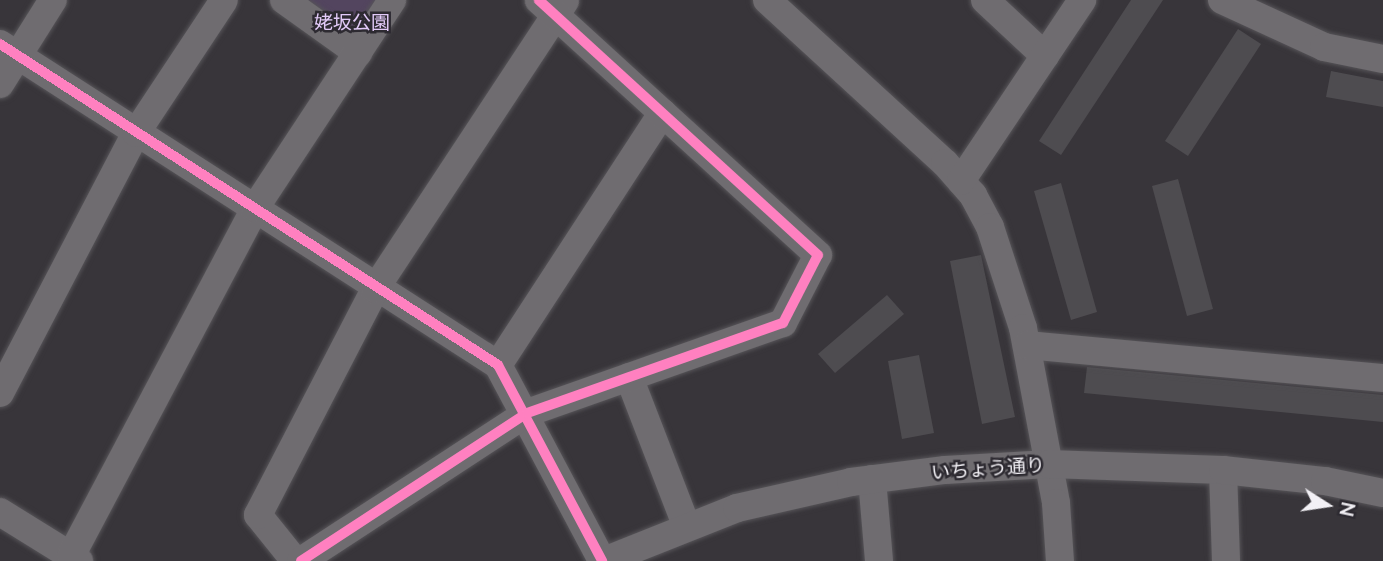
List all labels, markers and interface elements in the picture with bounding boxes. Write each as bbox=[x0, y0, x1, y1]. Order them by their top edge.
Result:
park label: 姥坂公園 bbox=[314, 12, 390, 34]
street label: いちょう通り bbox=[930, 454, 1046, 484]
north arrow bbox=[1292, 470, 1362, 540]
text: N bbox=[1334, 500, 1361, 519]

